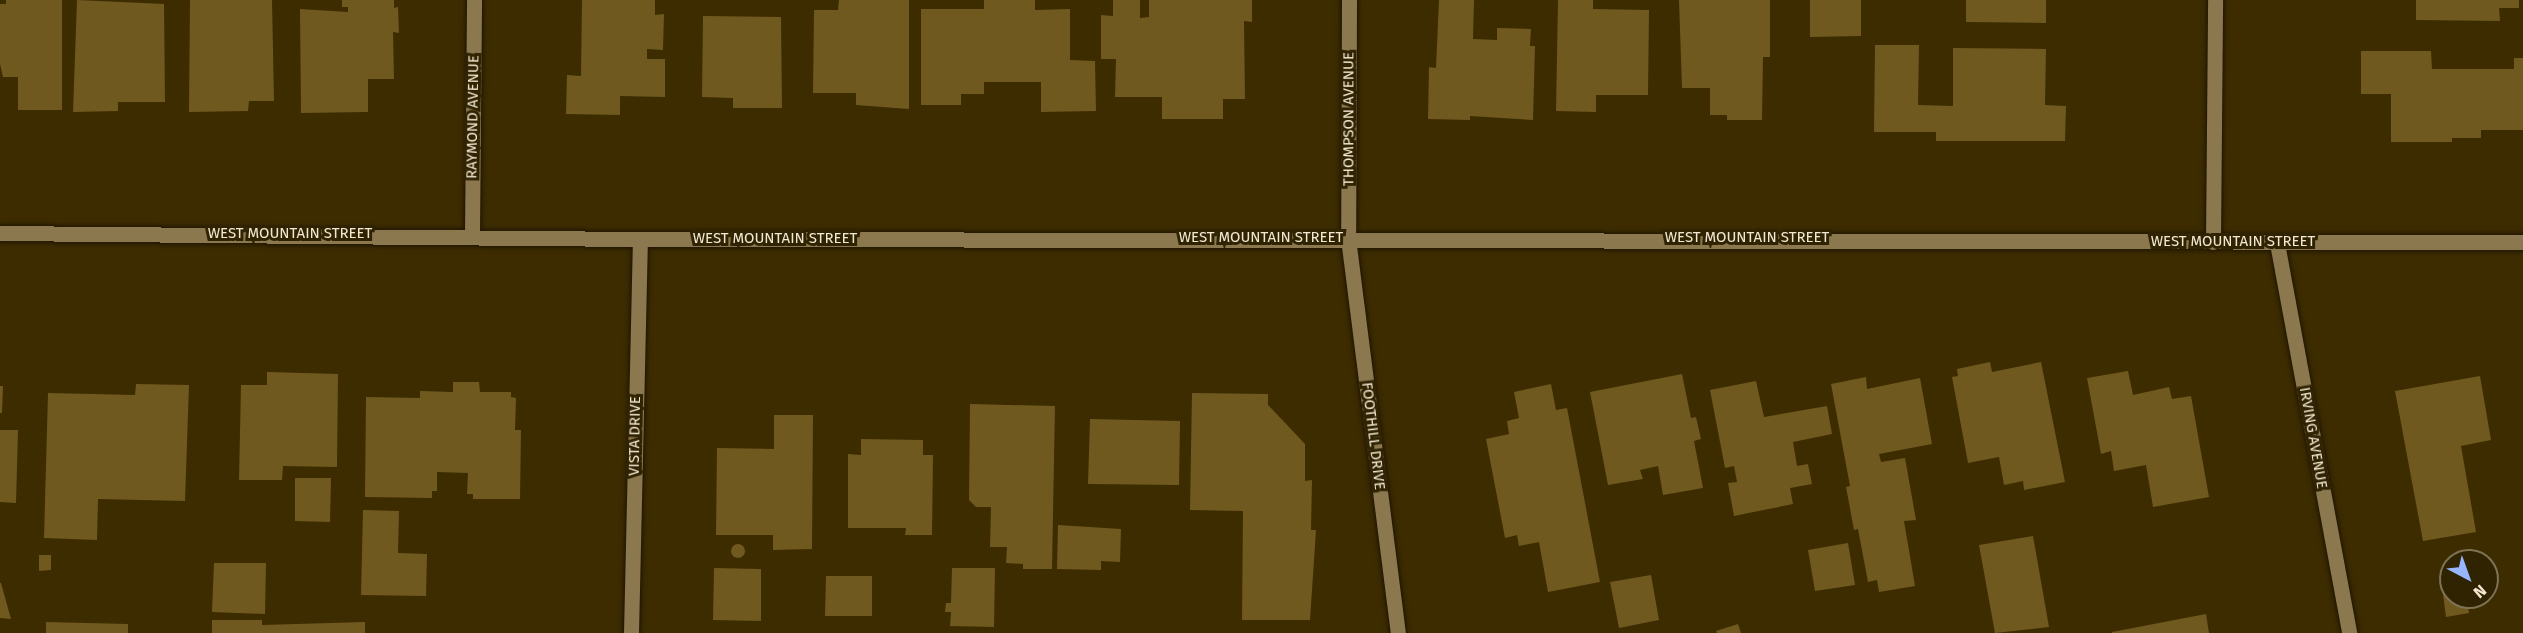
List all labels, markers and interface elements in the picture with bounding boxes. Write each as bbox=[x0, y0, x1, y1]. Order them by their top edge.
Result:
street label: THOMPSON AVENUE bbox=[1340, 52, 1358, 186]
street label: RAYMOND AVENUE bbox=[463, 55, 483, 179]
street label: WEST MOUNTAIN STREET bbox=[208, 225, 372, 243]
street label: WEST MOUNTAIN STREET bbox=[1179, 229, 1343, 247]
street label: WEST MOUNTAIN STREET bbox=[1665, 229, 1829, 247]
street label: WEST MOUNTAIN STREET bbox=[693, 230, 857, 248]
street label: WEST MOUNTAIN STREET bbox=[2151, 233, 2315, 251]
street label: FOOTHILL DRIVE bbox=[1357, 381, 1389, 491]
street label: IRVING AVENUE bbox=[2295, 386, 2331, 490]
street label: VISTA DRIVE bbox=[625, 396, 645, 476]
north arrow bbox=[2439, 549, 2499, 609]
text: N bbox=[2470, 581, 2490, 602]

